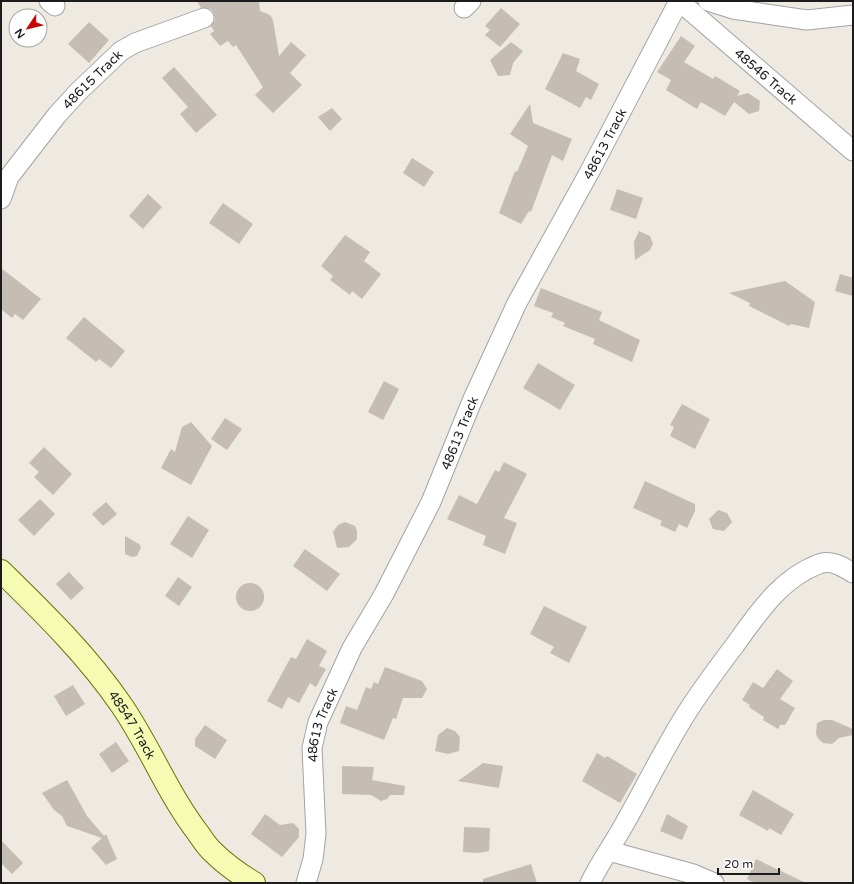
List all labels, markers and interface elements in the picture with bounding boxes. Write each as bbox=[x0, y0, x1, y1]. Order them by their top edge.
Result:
north arrow bbox=[8, 8, 48, 48]
text: N bbox=[12, 26, 28, 41]
street label: 48546 Track bbox=[731, 45, 800, 108]
street label: 48615 Track bbox=[59, 47, 126, 113]
street label: 48613 Track bbox=[580, 106, 630, 182]
street label: 48613 Track bbox=[438, 394, 482, 472]
street label: 48613 Track bbox=[305, 686, 342, 762]
street label: 48547 Track bbox=[105, 688, 159, 762]
scale bar bbox=[718, 850, 779, 876]
text: 20 m bbox=[724, 857, 753, 871]

